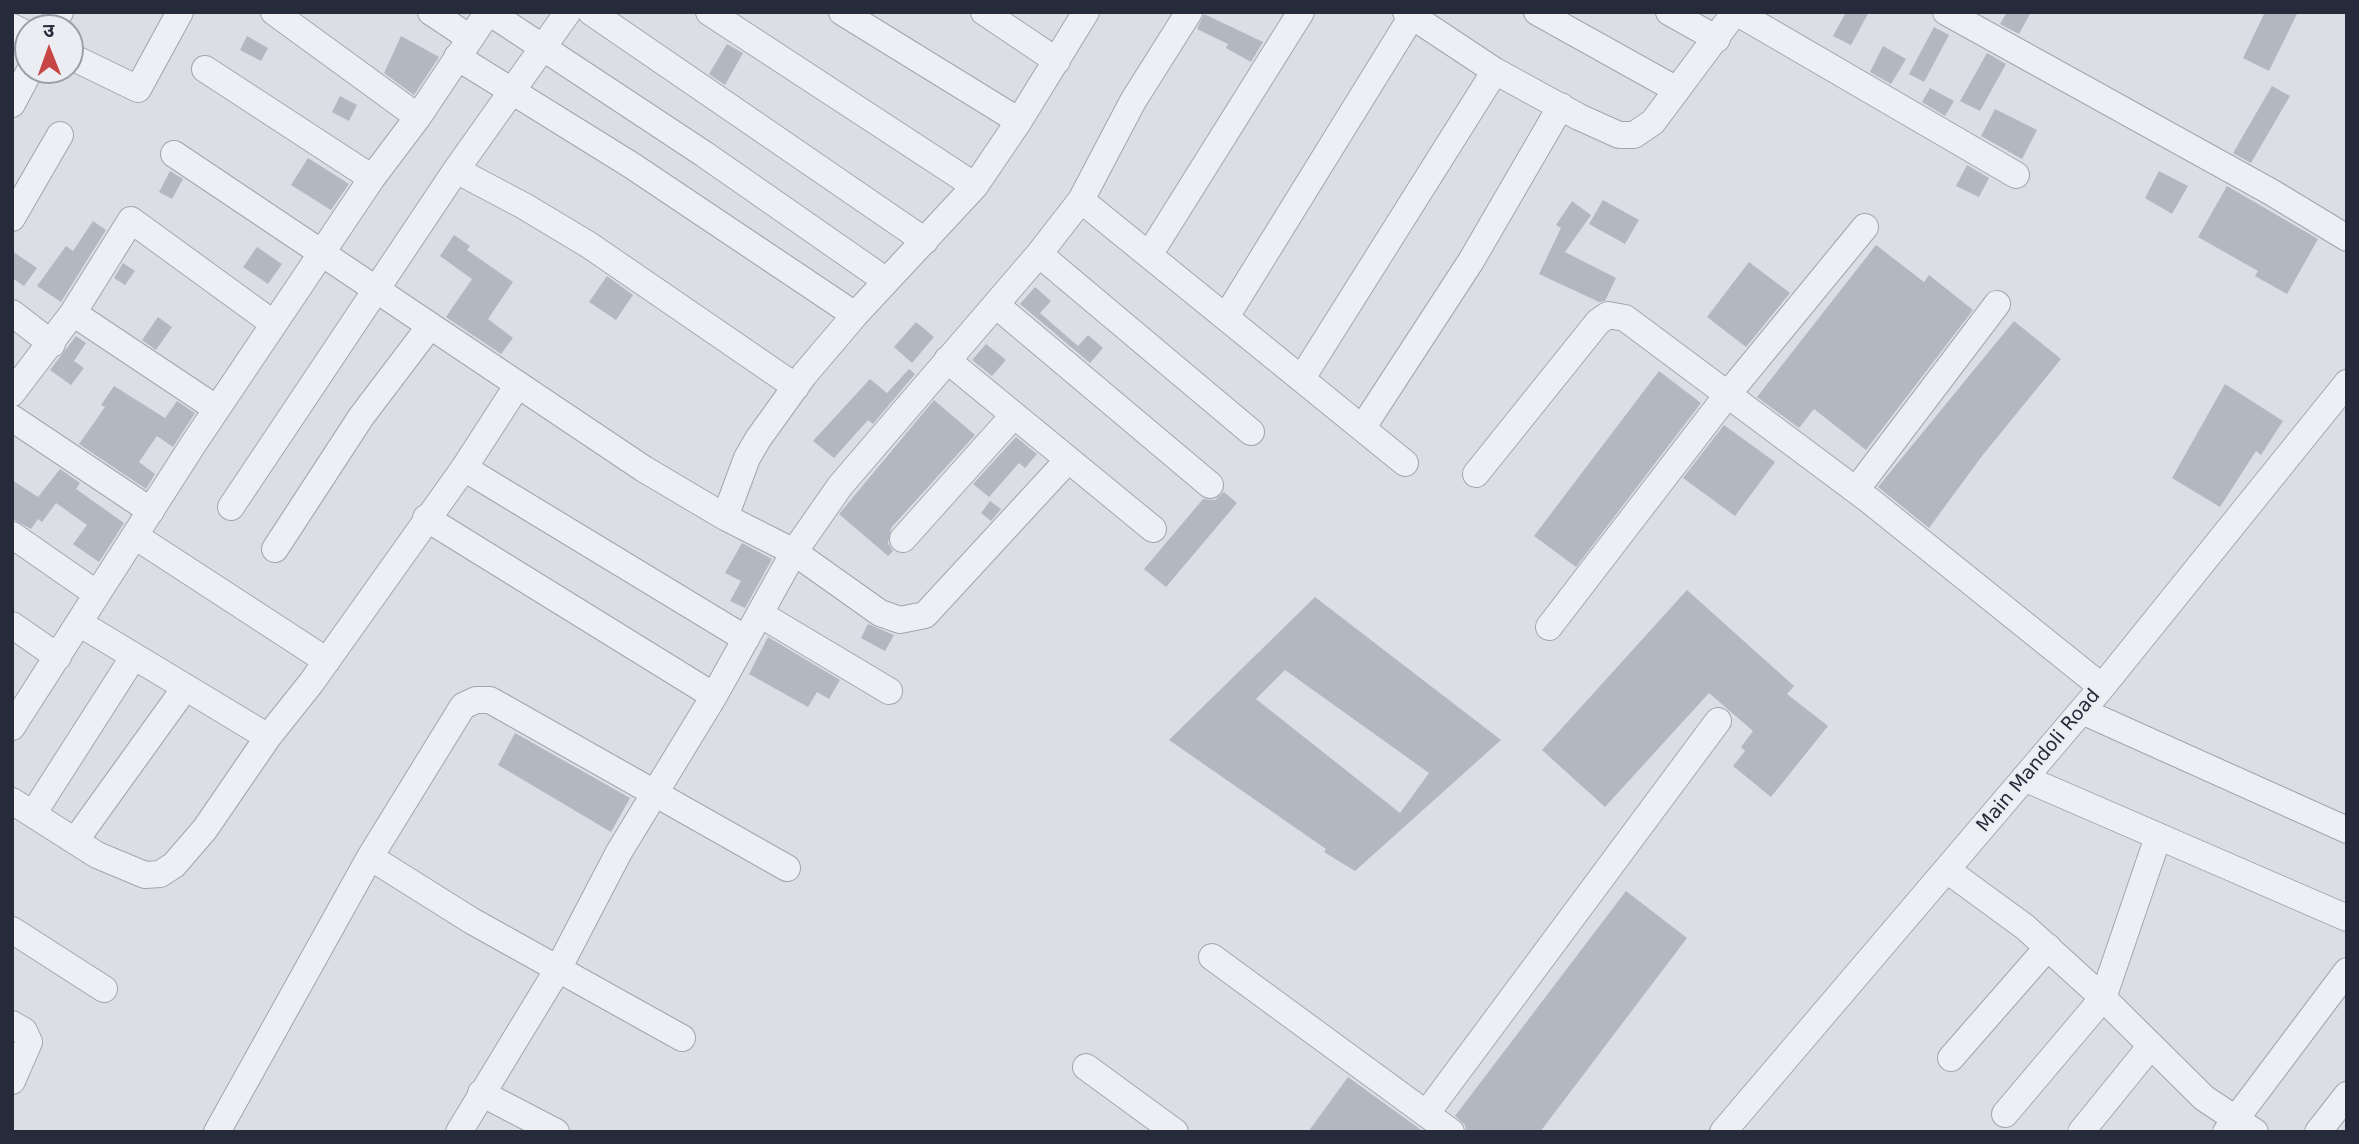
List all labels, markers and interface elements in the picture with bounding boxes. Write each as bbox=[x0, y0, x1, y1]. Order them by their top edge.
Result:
north arrow bbox=[14, 14, 84, 84]
text: उ bbox=[43, 19, 54, 41]
street label: Main Mandoli Road bbox=[1973, 685, 2105, 837]

